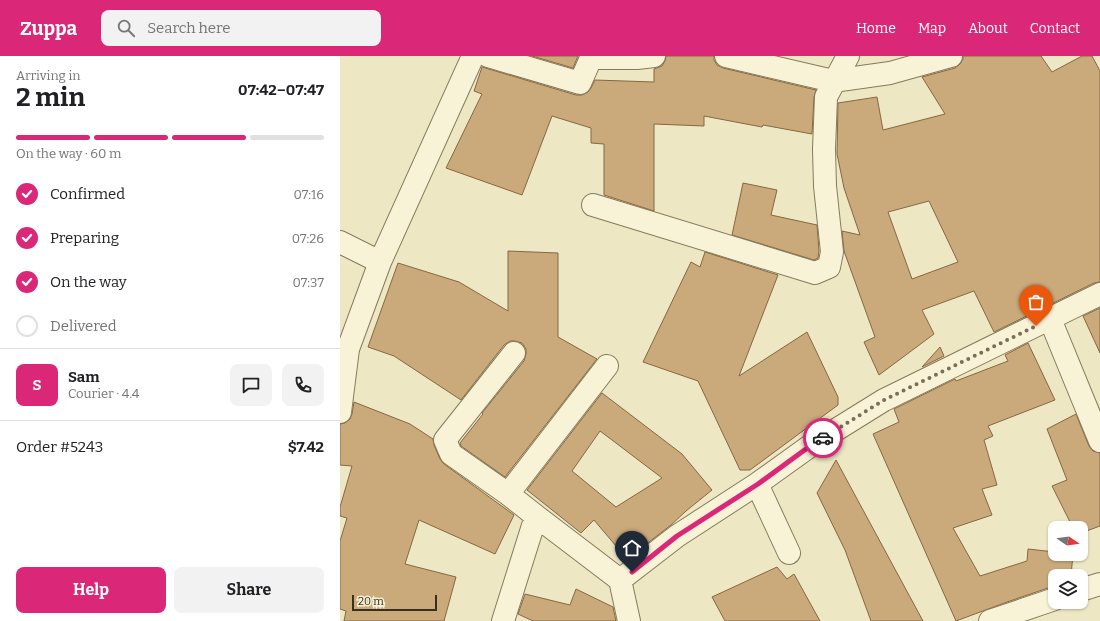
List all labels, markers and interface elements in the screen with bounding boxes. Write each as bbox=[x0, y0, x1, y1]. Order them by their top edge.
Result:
search box bbox=[101, 10, 381, 46]
text: Zuppa bbox=[20, 17, 77, 40]
icon: search bbox=[115, 17, 137, 39]
text: Search here bbox=[147, 19, 231, 37]
text: Home bbox=[856, 20, 896, 37]
text: Map bbox=[918, 20, 946, 37]
text: About bbox=[968, 20, 1008, 37]
text: Contact bbox=[1030, 20, 1080, 37]
text: Arriving in bbox=[16, 68, 81, 83]
text: 07:42–07:47 bbox=[238, 81, 324, 99]
text: 2 min bbox=[16, 82, 85, 113]
text: On the way · 60 m bbox=[16, 146, 121, 161]
icon: check bbox=[16, 183, 38, 205]
text: Confirmed bbox=[50, 185, 125, 203]
text: 07:16 bbox=[293, 187, 324, 202]
icon: check bbox=[16, 227, 38, 249]
text: Preparing bbox=[50, 229, 119, 247]
text: 07:26 bbox=[292, 231, 324, 246]
icon: check bbox=[16, 271, 38, 293]
text: On the way bbox=[50, 273, 127, 291]
text: 07:37 bbox=[292, 275, 324, 290]
pin bbox=[1019, 285, 1053, 326]
icon: bag bbox=[1025, 291, 1047, 313]
text: Delivered bbox=[50, 317, 117, 335]
button: chat bbox=[230, 364, 272, 406]
button: phone bbox=[282, 364, 324, 406]
text: Sam bbox=[68, 368, 100, 386]
text: S bbox=[32, 376, 42, 394]
text: Courier · 4.4 bbox=[68, 386, 139, 401]
courier bbox=[803, 418, 843, 458]
icon: car bbox=[812, 427, 834, 449]
text: Order #5243 bbox=[16, 438, 103, 456]
text: $7.42 bbox=[288, 438, 324, 456]
north arrow bbox=[1048, 521, 1088, 561]
map controls bbox=[1048, 521, 1088, 609]
pin bbox=[615, 531, 649, 572]
icon: home bbox=[621, 537, 643, 559]
button: Help bbox=[16, 567, 166, 613]
button: Share bbox=[174, 567, 324, 613]
button: layers bbox=[1048, 569, 1088, 609]
scale bar bbox=[352, 593, 437, 612]
text: 20 m bbox=[358, 595, 384, 608]

